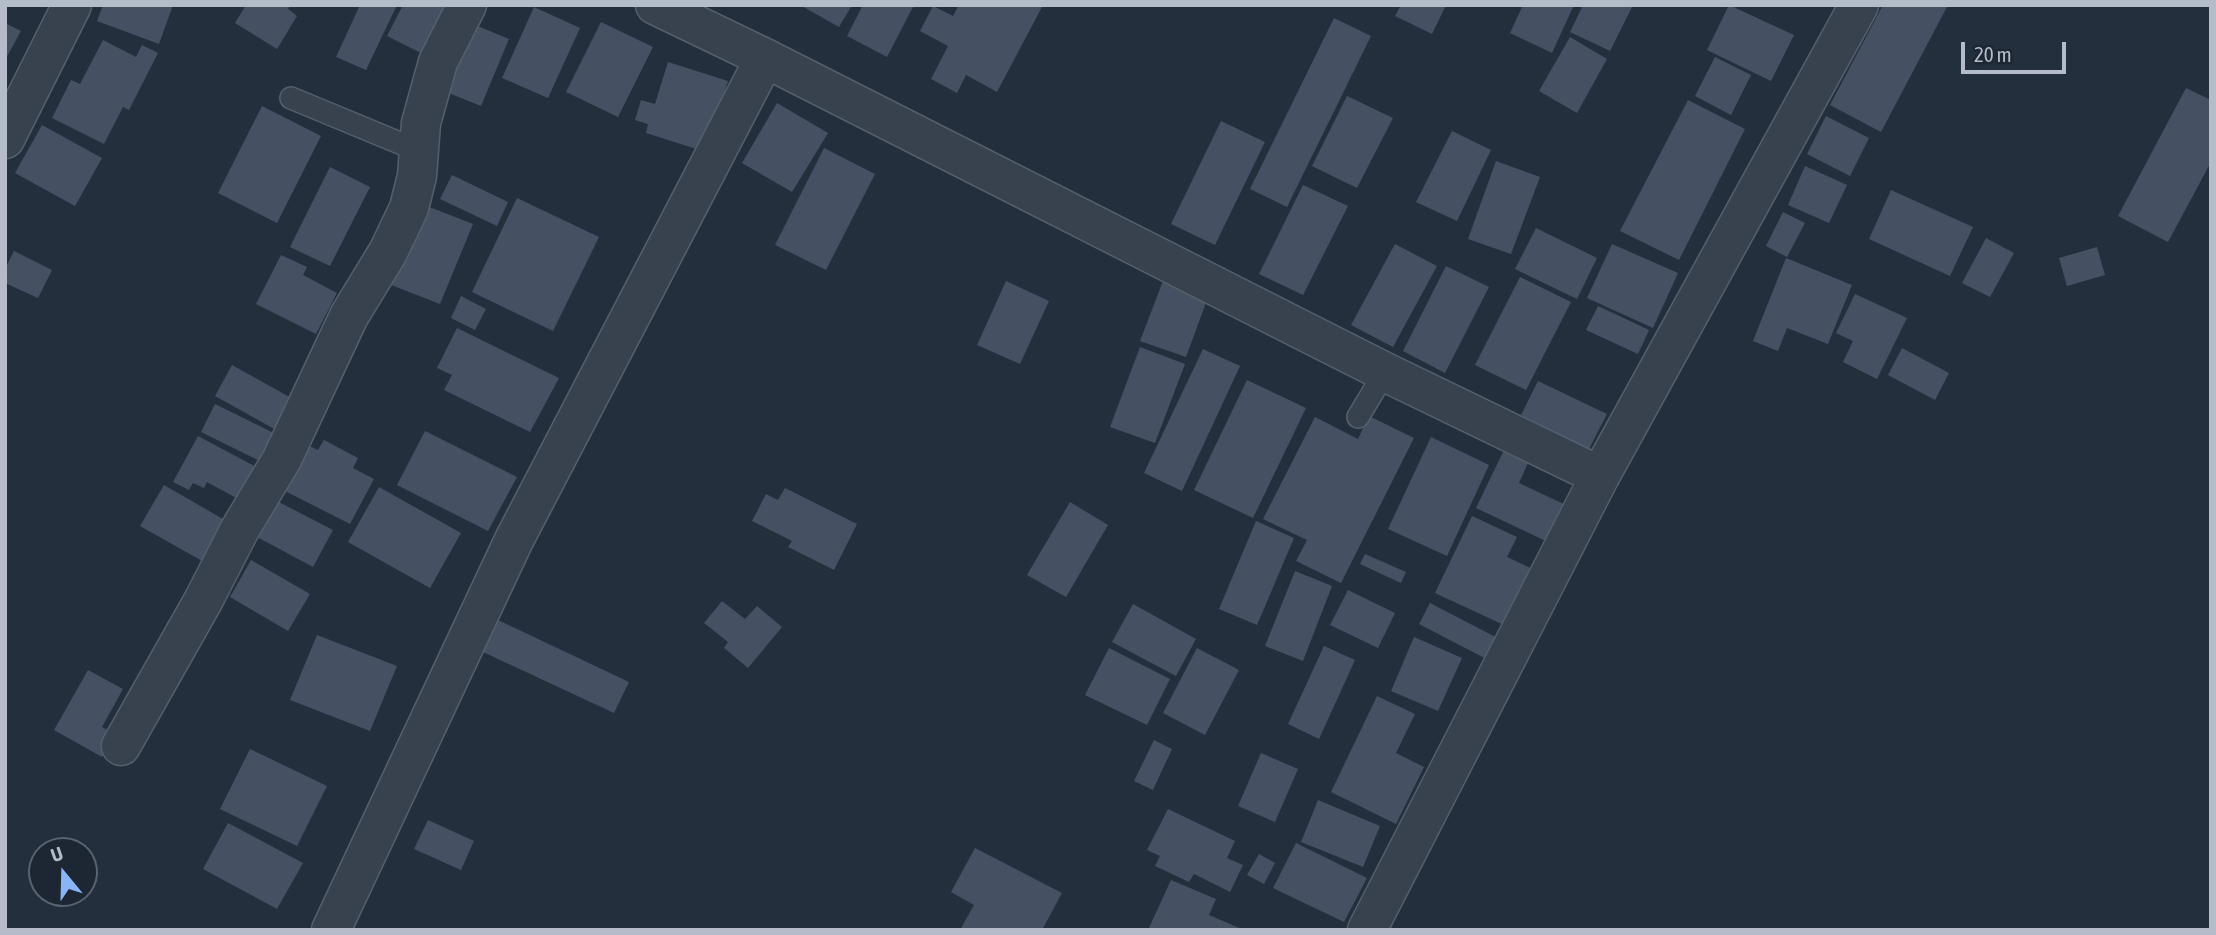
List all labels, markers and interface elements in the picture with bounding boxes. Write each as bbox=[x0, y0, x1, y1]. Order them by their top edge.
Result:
scale bar bbox=[1964, 28, 2069, 72]
text: 20 m bbox=[1974, 42, 2012, 66]
north arrow bbox=[28, 837, 98, 907]
text: U bbox=[48, 842, 66, 866]

